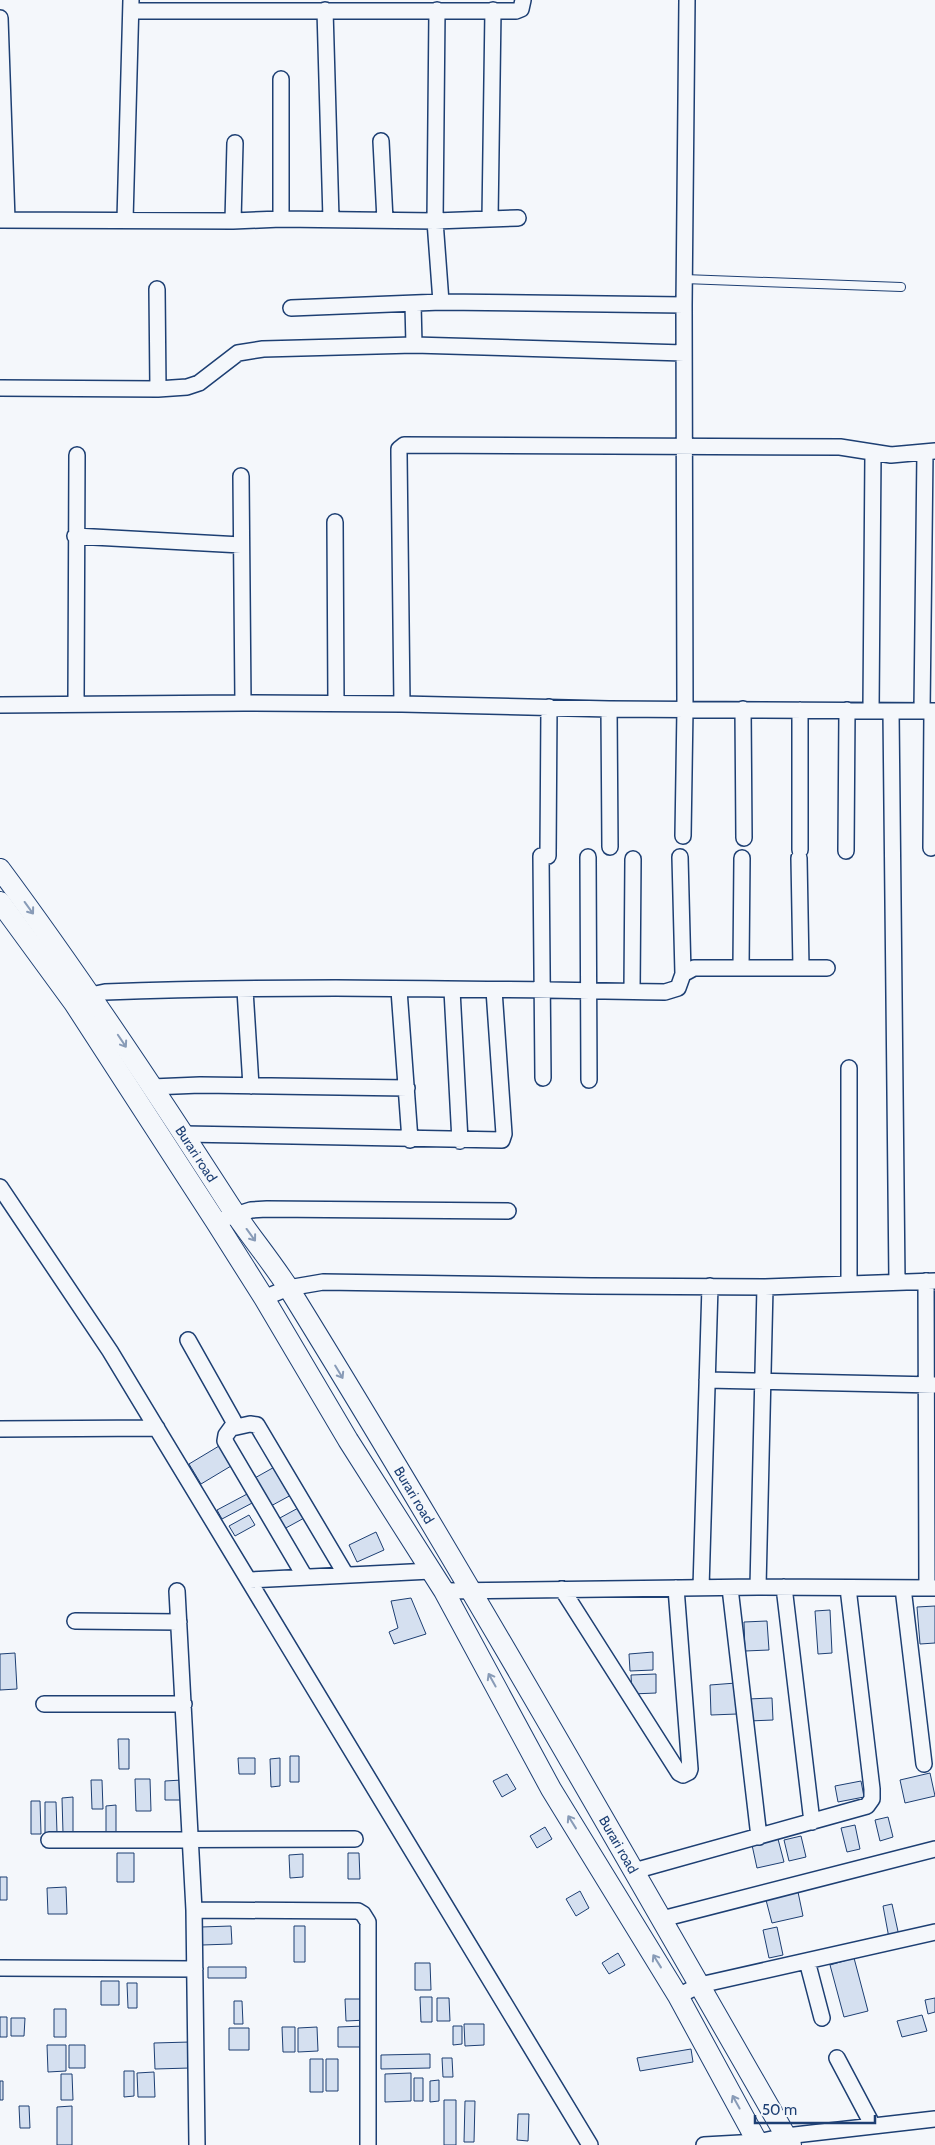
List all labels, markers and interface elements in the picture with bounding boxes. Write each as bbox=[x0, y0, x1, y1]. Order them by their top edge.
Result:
one-way arrow bbox=[24, 901, 34, 915]
one-way arrow bbox=[118, 1034, 128, 1048]
street label: Burari road bbox=[171, 1122, 221, 1185]
one-way arrow bbox=[245, 1228, 256, 1241]
one-way arrow bbox=[334, 1364, 344, 1378]
street label: Burari road bbox=[390, 1463, 438, 1527]
one-way arrow bbox=[487, 1673, 497, 1688]
street label: Burari road bbox=[595, 1812, 642, 1877]
one-way arrow bbox=[566, 1815, 577, 1829]
one-way arrow bbox=[651, 1954, 661, 1968]
scale bar bbox=[755, 2092, 875, 2124]
one-way arrow bbox=[731, 2095, 741, 2110]
text: 50 m bbox=[762, 2101, 797, 2119]

